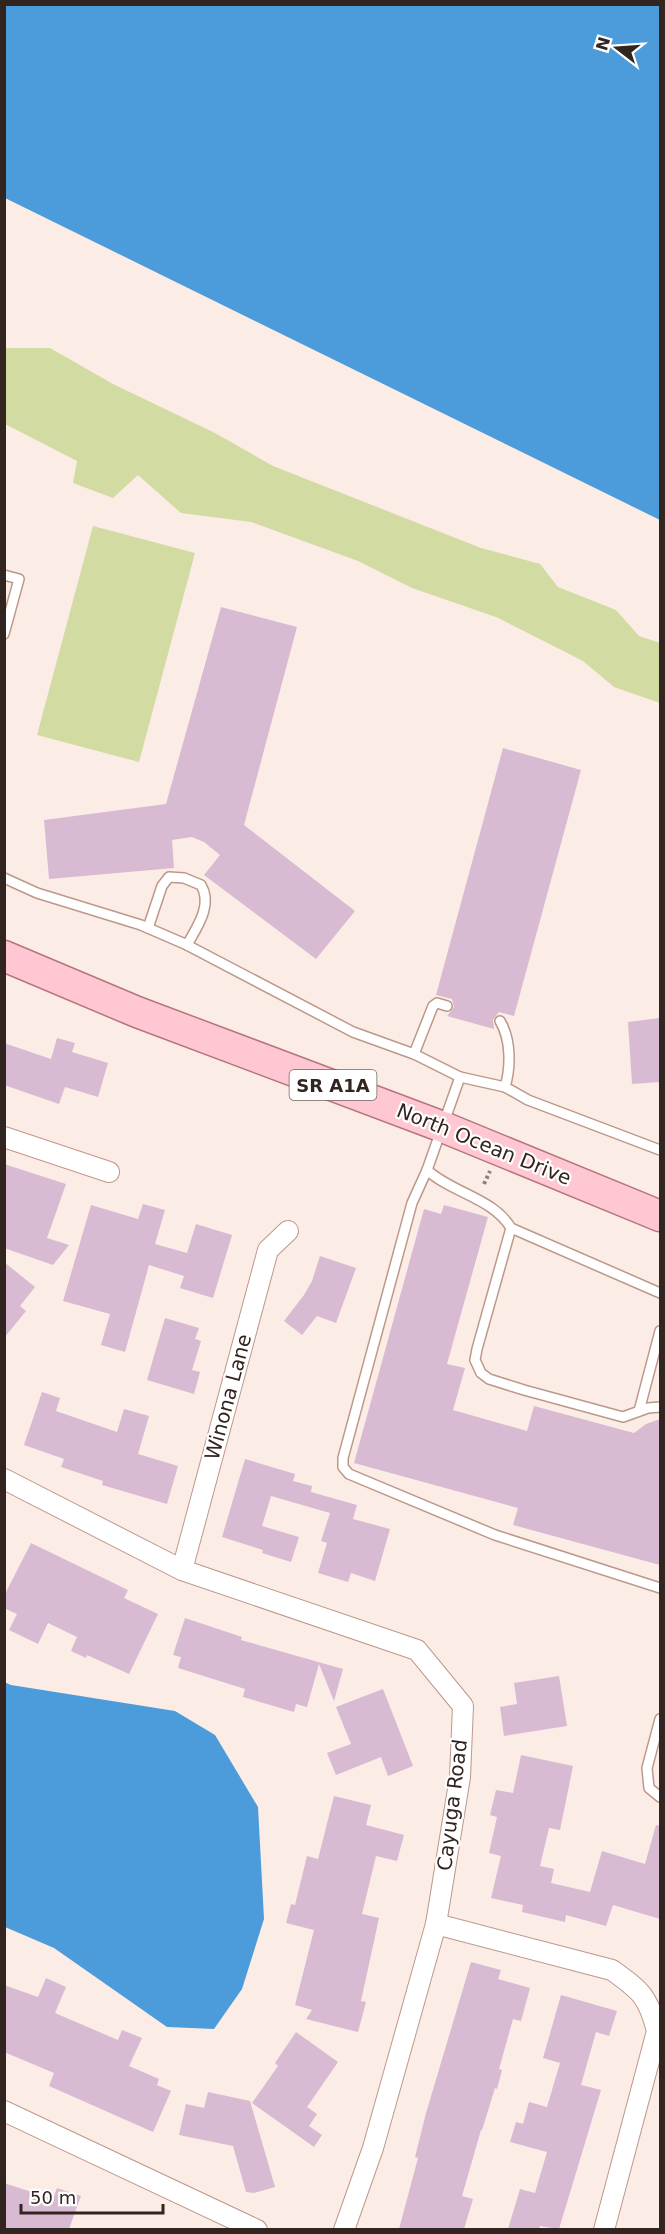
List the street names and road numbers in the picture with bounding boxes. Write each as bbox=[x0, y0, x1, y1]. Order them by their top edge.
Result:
road number: SR A1A bbox=[290, 1070, 376, 1100]
street label: North Ocean Drive bbox=[393, 1098, 575, 1190]
street label: Winona Lane bbox=[200, 1331, 256, 1463]
street label: Cayuga Road bbox=[432, 1738, 472, 1872]

